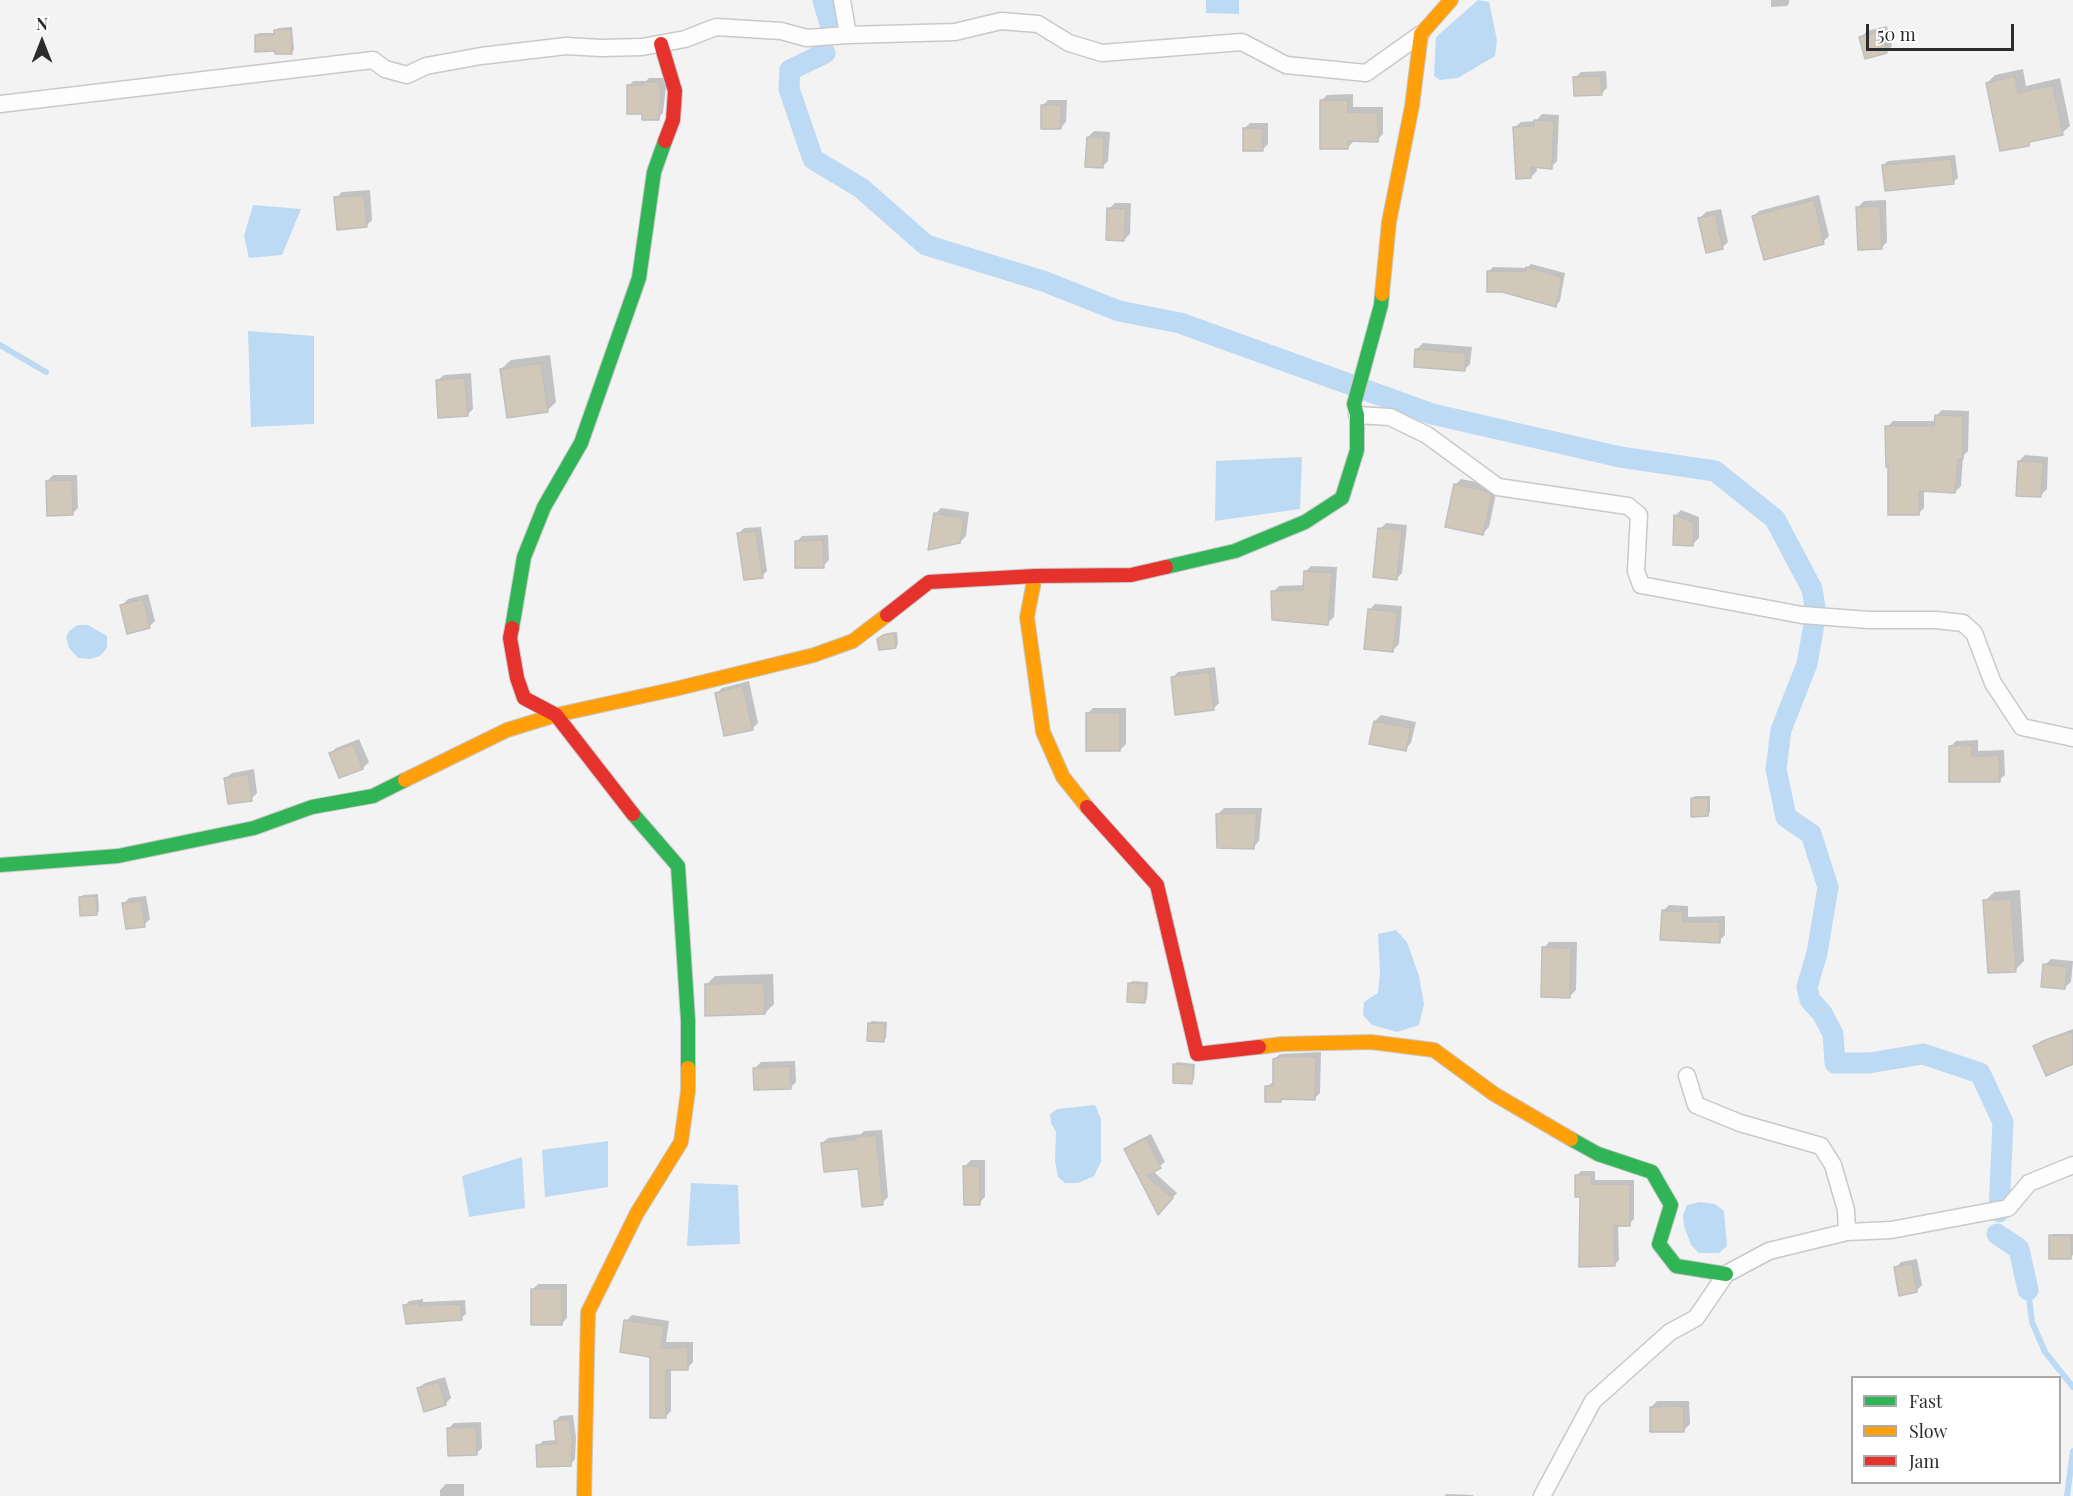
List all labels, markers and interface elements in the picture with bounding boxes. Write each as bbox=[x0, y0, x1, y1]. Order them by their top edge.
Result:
north arrow bbox=[12, 12, 72, 72]
scale bar bbox=[1869, 12, 2018, 50]
text: N bbox=[36, 13, 48, 34]
text: 50 m bbox=[1877, 22, 1916, 46]
legend bbox=[1851, 1376, 2061, 1484]
text: Fast bbox=[1909, 1389, 1942, 1413]
text: Slow bbox=[1909, 1419, 1947, 1443]
text: Jam bbox=[1909, 1449, 1939, 1473]

